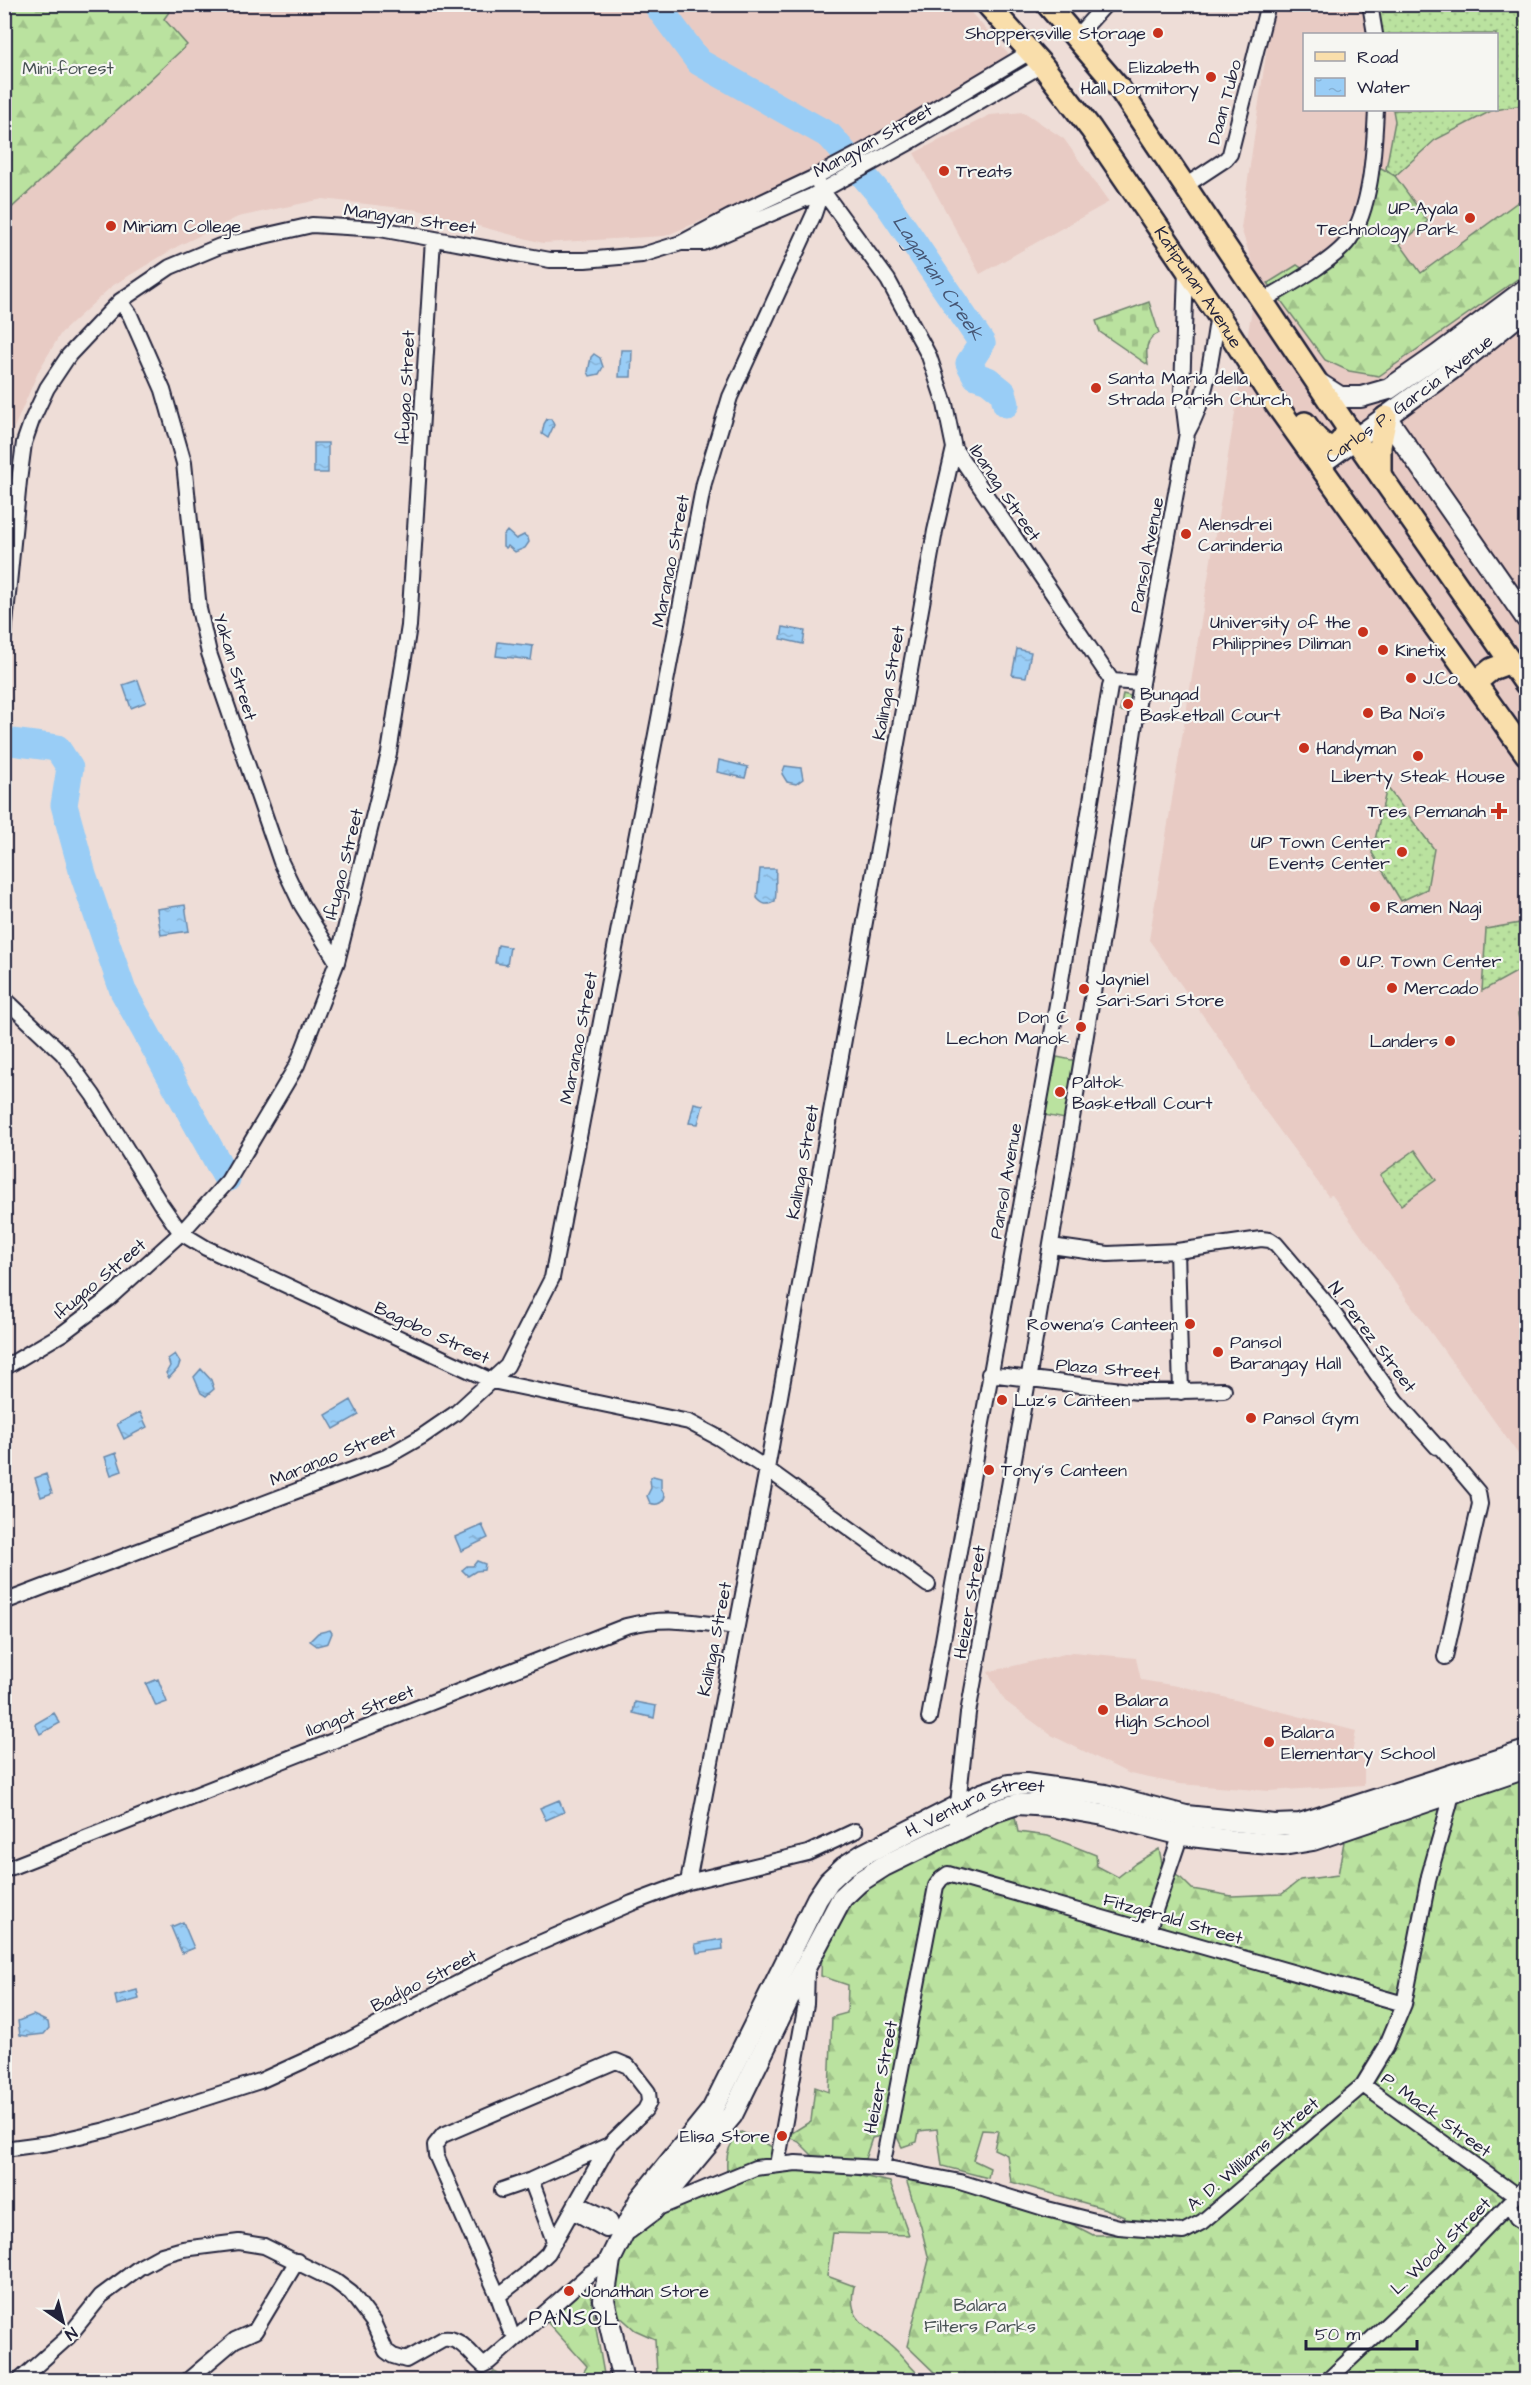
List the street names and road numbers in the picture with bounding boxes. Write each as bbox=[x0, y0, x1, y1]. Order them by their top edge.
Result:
street label: Daan Tubo bbox=[1202, 57, 1248, 147]
street label: Mangyan Street bbox=[809, 97, 938, 185]
street label: Mangyan Street bbox=[342, 197, 478, 242]
street label: Katipunan Avenue bbox=[1148, 221, 1249, 353]
street label: Carlos P. Garcia Avenue bbox=[1320, 328, 1498, 469]
street label: Ifugao Street bbox=[391, 329, 422, 445]
street label: Ibanag Street bbox=[962, 440, 1047, 548]
street label: Maranao Street bbox=[646, 492, 696, 629]
street label: Pansol Avenue bbox=[1124, 495, 1171, 615]
street label: Yakan Street bbox=[207, 610, 263, 724]
street label: Kalinga Street bbox=[867, 623, 912, 742]
street label: Ifugao Street bbox=[318, 805, 371, 923]
street label: Maranao Street bbox=[554, 969, 604, 1106]
street label: Kalinga Street bbox=[781, 1102, 826, 1221]
street label: Pansol Avenue bbox=[984, 1121, 1029, 1241]
street label: Ifugao Street bbox=[48, 1232, 153, 1326]
street label: N. Perez Street bbox=[1322, 1276, 1423, 1398]
street label: Bagobo Street bbox=[370, 1295, 494, 1372]
street label: Plaza Street bbox=[1055, 1352, 1162, 1386]
street label: Maranao Street bbox=[266, 1419, 401, 1493]
street label: Heizer Street bbox=[948, 1543, 992, 1661]
street label: Kalinga Street bbox=[692, 1579, 739, 1698]
street label: Ilongot Street bbox=[302, 1679, 419, 1744]
street label: H. Ventura Street bbox=[901, 1771, 1047, 1844]
street label: Fitzgerald Street bbox=[1100, 1887, 1246, 1952]
street label: Badjao Street bbox=[366, 1943, 482, 2019]
street label: Heizer Street bbox=[858, 2018, 904, 2136]
street label: P. Mack Street bbox=[1376, 2067, 1497, 2164]
street label: A. D. Williams Street bbox=[1182, 2091, 1325, 2217]
street label: L. Wood Street bbox=[1385, 2191, 1497, 2301]

